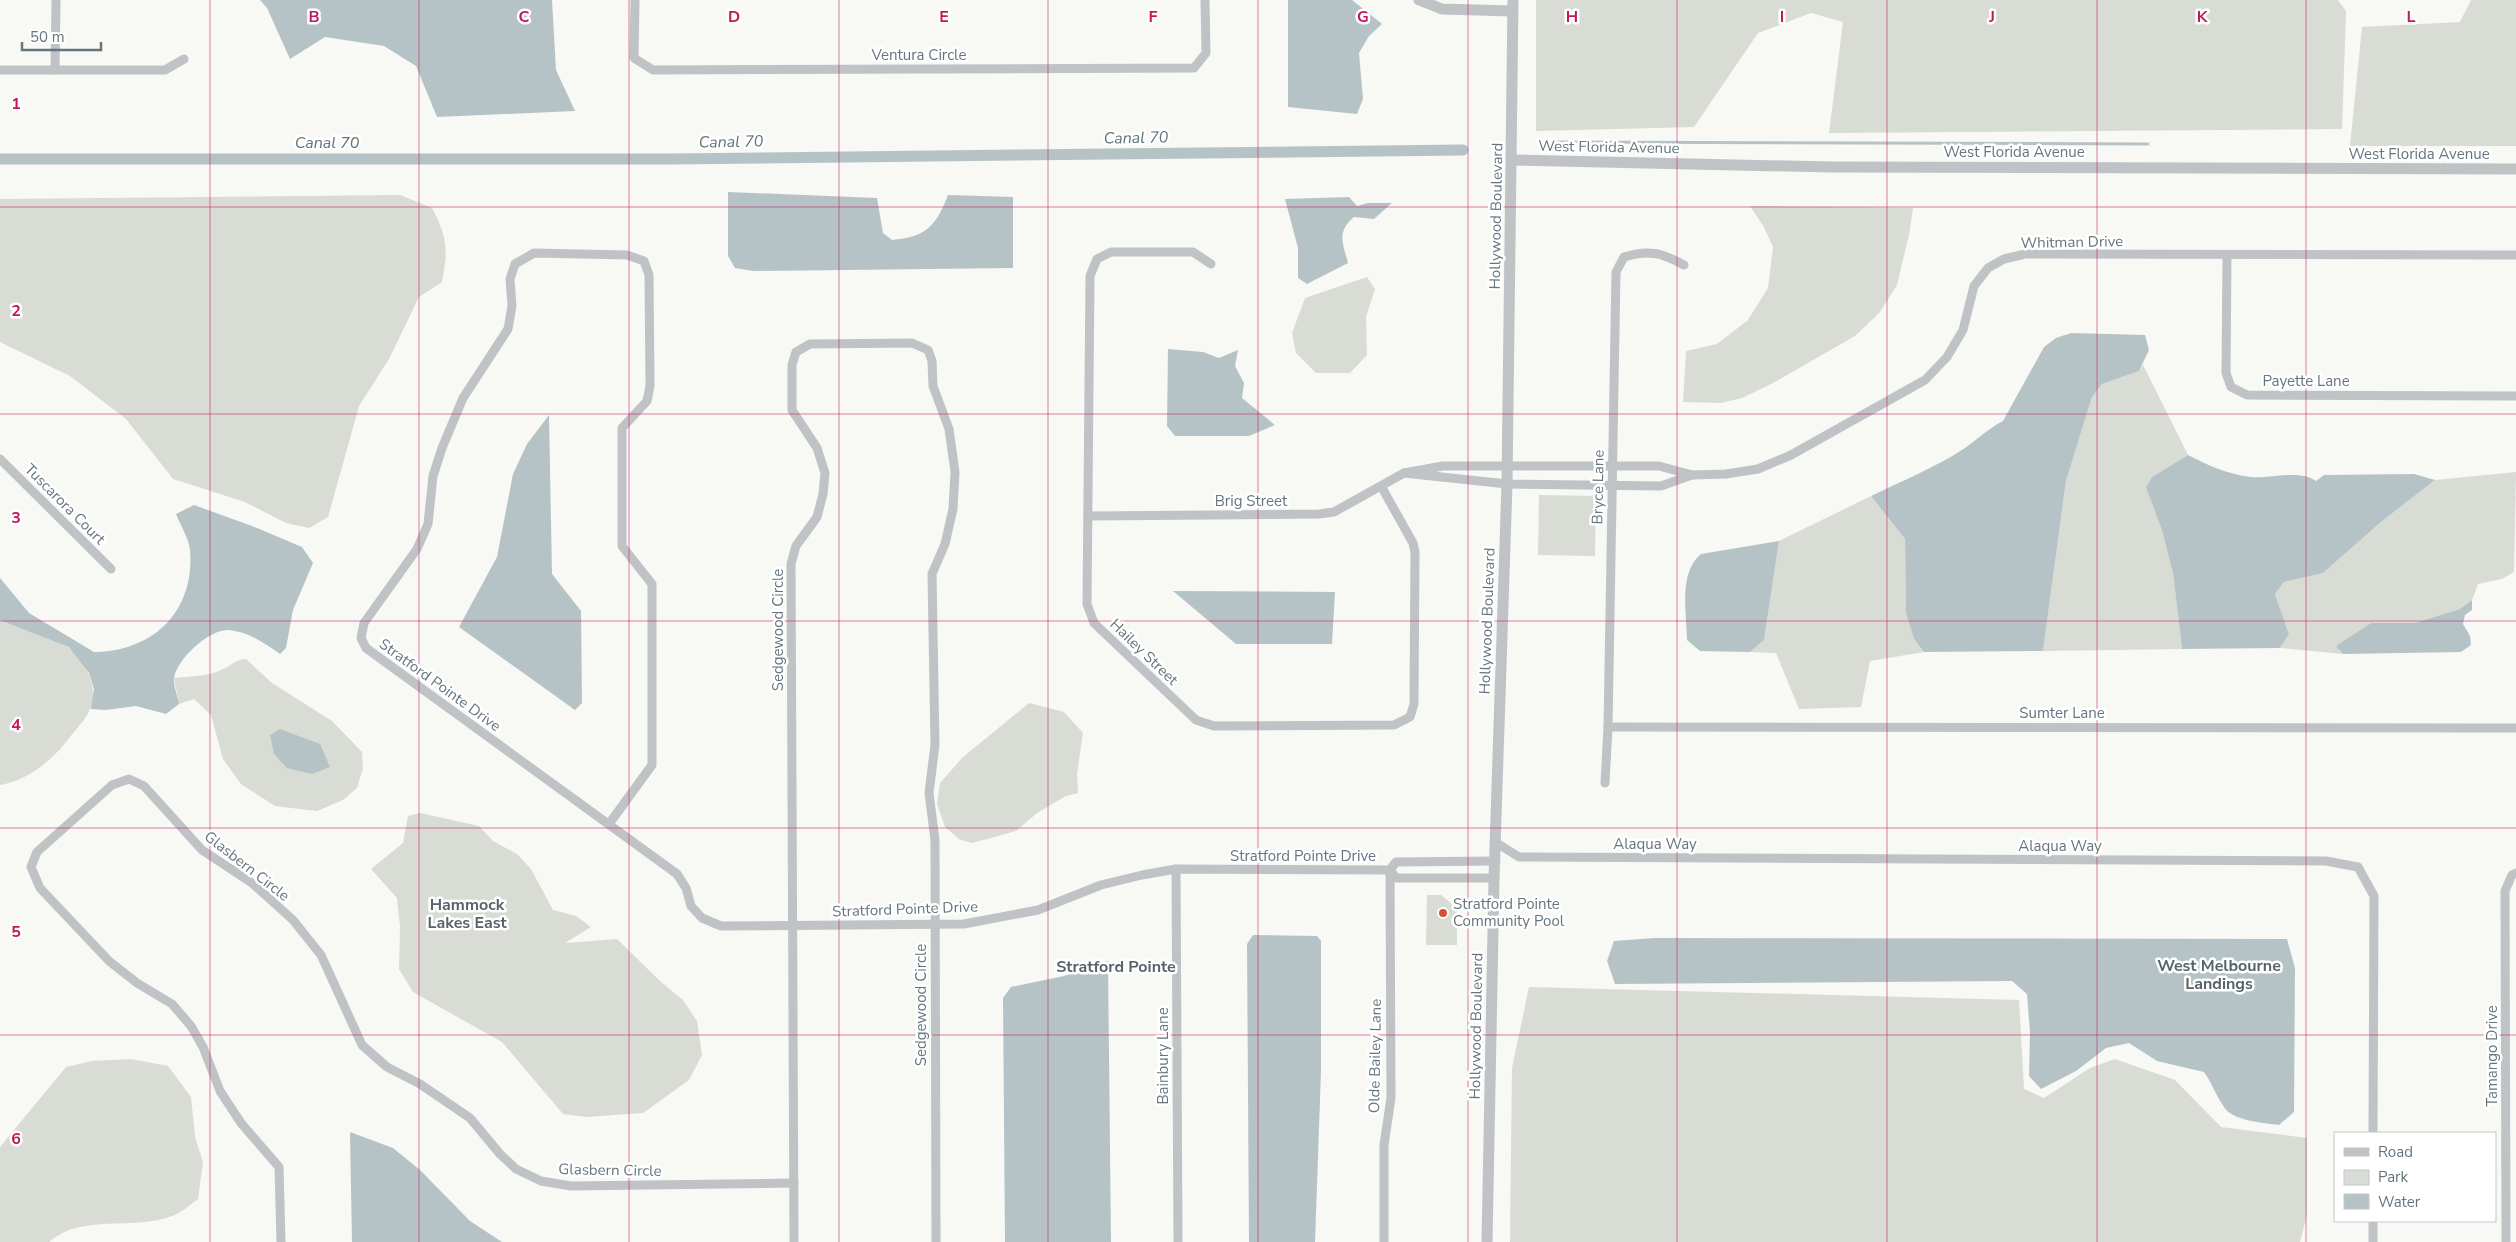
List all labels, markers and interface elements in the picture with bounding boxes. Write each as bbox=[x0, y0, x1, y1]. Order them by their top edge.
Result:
text: B bbox=[308, 6, 320, 28]
text: C bbox=[519, 6, 530, 28]
text: D bbox=[728, 6, 740, 28]
text: E bbox=[939, 6, 949, 28]
text: F bbox=[1149, 6, 1158, 28]
text: G bbox=[1357, 6, 1369, 28]
text: H bbox=[1566, 6, 1578, 28]
text: I bbox=[1780, 6, 1784, 28]
text: J bbox=[1988, 6, 1995, 28]
text: K bbox=[2197, 6, 2209, 28]
text: L bbox=[2407, 6, 2416, 28]
scale bar bbox=[22, 20, 101, 52]
text: 50 m bbox=[30, 27, 65, 47]
street label: Ventura Circle bbox=[871, 45, 966, 65]
text: 1 bbox=[11, 93, 21, 115]
water label: Canal 70 bbox=[1104, 126, 1169, 150]
water label: Canal 70 bbox=[699, 130, 764, 154]
water label: Canal 70 bbox=[295, 132, 360, 154]
street label: West Florida Avenue bbox=[1538, 136, 1680, 158]
street label: Hollywood Boulevard bbox=[1485, 142, 1507, 290]
street label: West Florida Avenue bbox=[1943, 142, 2085, 162]
street label: West Florida Avenue bbox=[2348, 144, 2490, 164]
street label: Whitman Drive bbox=[2021, 231, 2123, 253]
text: 2 bbox=[11, 300, 21, 322]
street label: Payette Lane bbox=[2262, 371, 2350, 391]
street label: Bryce Lane bbox=[1587, 449, 1609, 525]
street label: Tuscarora Court bbox=[20, 459, 110, 549]
street label: Brig Street bbox=[1215, 491, 1288, 511]
text: 3 bbox=[11, 507, 21, 529]
street label: Hollywood Boulevard bbox=[1474, 547, 1500, 695]
street label: Sedgewood Circle bbox=[768, 569, 788, 691]
street label: Hailey Street bbox=[1106, 614, 1183, 690]
street label: Stratford Pointe Drive bbox=[375, 634, 505, 736]
street label: Sumter Lane bbox=[2019, 703, 2105, 723]
text: 4 bbox=[11, 714, 21, 736]
street label: Glasbern Circle bbox=[200, 826, 294, 906]
street label: Alaqua Way bbox=[1613, 834, 1697, 854]
street label: Alaqua Way bbox=[2018, 836, 2102, 856]
street label: Stratford Pointe Drive bbox=[1230, 846, 1376, 866]
district label: Hammock Lakes East bbox=[427, 894, 507, 934]
place label: Stratford Pointe Community Pool bbox=[1453, 894, 1565, 931]
street label: Stratford Pointe Drive bbox=[832, 896, 978, 922]
marker: Stratford Pointe Community Pool bbox=[1437, 907, 1449, 919]
text: 5 bbox=[11, 921, 21, 943]
street label: Sedgewood Circle bbox=[911, 944, 931, 1066]
street label: Hollywood Boulevard bbox=[1465, 952, 1487, 1100]
district label: West Melbourne Landings bbox=[2157, 955, 2281, 995]
district label: Stratford Pointe bbox=[1056, 956, 1176, 978]
street label: Olde Bailey Lane bbox=[1364, 999, 1386, 1113]
street label: Tamango Drive bbox=[2482, 1005, 2502, 1107]
street label: Bainbury Lane bbox=[1153, 1007, 1173, 1105]
text: 6 bbox=[11, 1128, 21, 1150]
legend bbox=[2334, 1132, 2496, 1222]
text: Road bbox=[2378, 1142, 2413, 1162]
street label: Glasbern Circle bbox=[558, 1159, 662, 1181]
text: Park bbox=[2378, 1167, 2408, 1187]
text: Water bbox=[2378, 1192, 2421, 1212]

